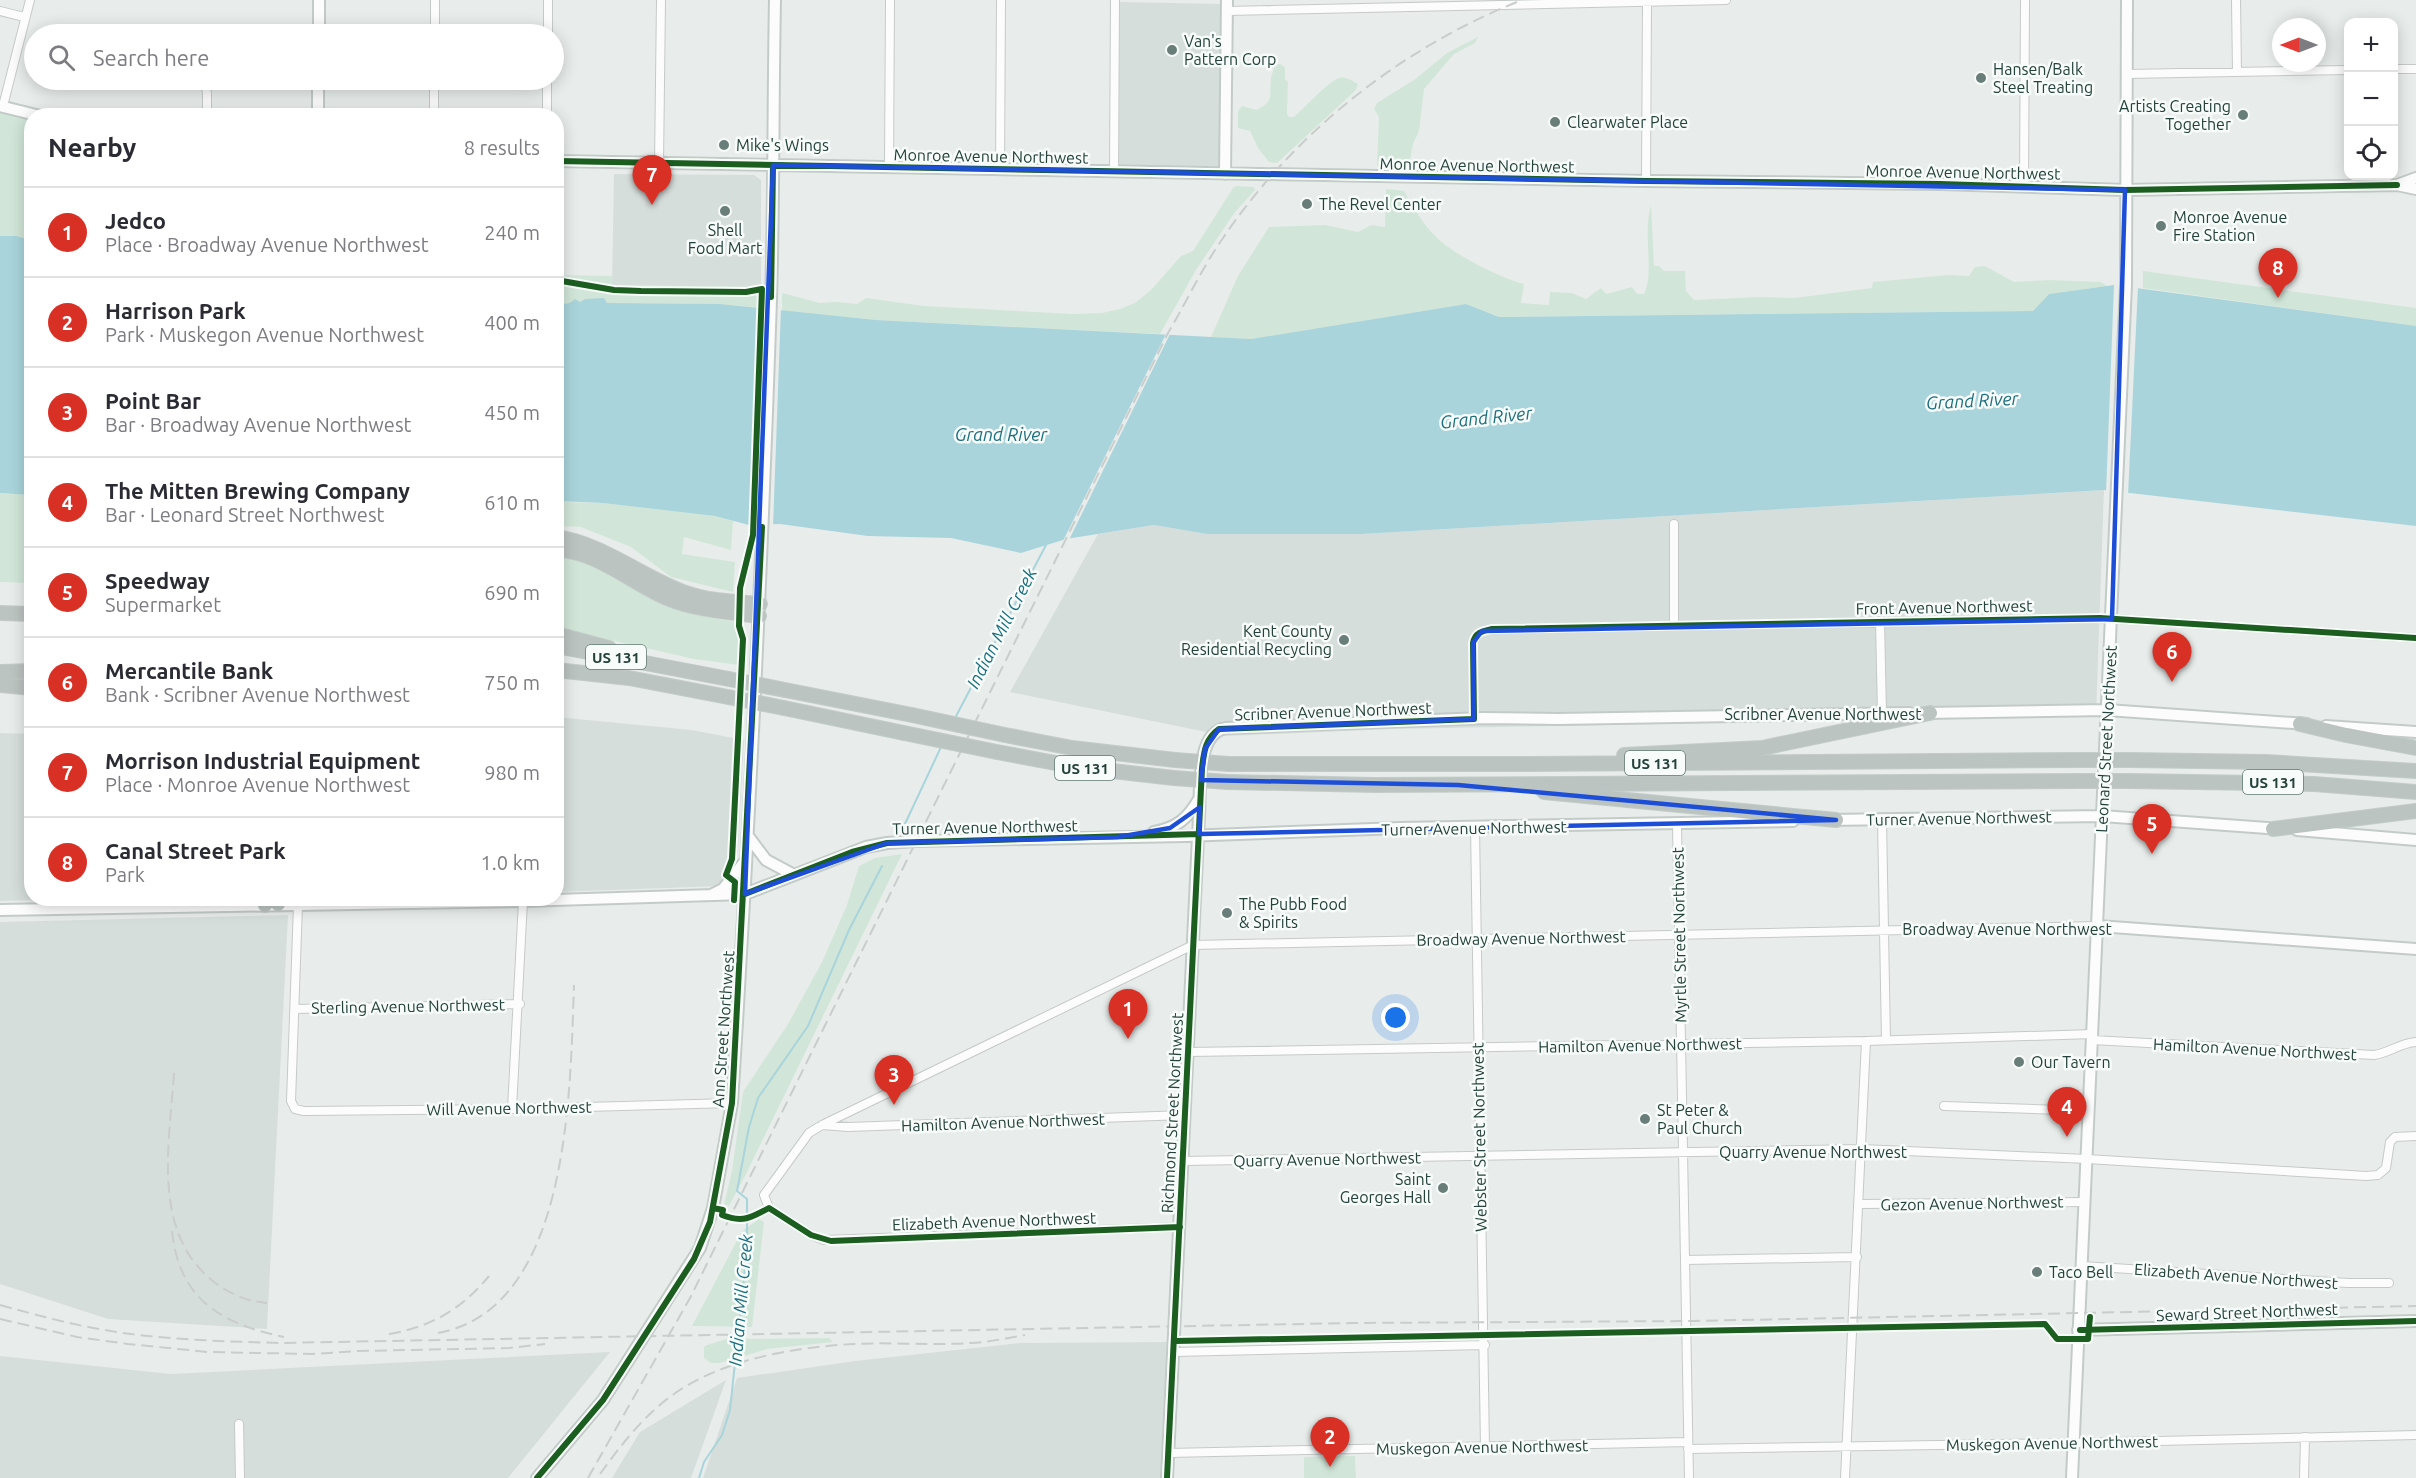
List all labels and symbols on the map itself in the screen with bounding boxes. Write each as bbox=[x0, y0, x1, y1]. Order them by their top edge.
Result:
north arrow bbox=[2272, 18, 2326, 72]
place label: Van's Pattern Corp bbox=[1184, 32, 1276, 68]
marker: Van's Pattern Corp bbox=[1165, 43, 1179, 57]
place label: Hansen/Balk Steel Treating bbox=[1993, 60, 2093, 96]
marker: Hansen/Balk Steel Treating bbox=[1974, 71, 1988, 85]
place label: Artists Creating Together bbox=[2119, 97, 2231, 133]
marker: Artists Creating Together bbox=[2236, 108, 2250, 122]
place label: Clearwater Place bbox=[1567, 113, 1688, 131]
marker: Clearwater Place bbox=[1548, 115, 1562, 129]
place label: Mike's Wings bbox=[736, 136, 829, 154]
marker: Mike's Wings bbox=[717, 138, 731, 152]
street label: Monroe Avenue Northwest bbox=[894, 145, 1089, 167]
street label: Monroe Avenue Northwest bbox=[1380, 154, 1575, 176]
pin: 7 bbox=[632, 156, 672, 205]
street label: Monroe Avenue Northwest bbox=[1866, 161, 2061, 183]
place label: The Revel Center bbox=[1319, 195, 1442, 213]
marker: The Revel Center bbox=[1300, 197, 1314, 211]
marker: Shell Food Mart bbox=[718, 204, 732, 218]
place label: Monroe Avenue Fire Station bbox=[2173, 208, 2287, 244]
marker: Monroe Avenue Fire Station bbox=[2154, 219, 2168, 233]
place label: Shell Food Mart bbox=[688, 221, 763, 257]
pin: 8 bbox=[2258, 248, 2298, 298]
water label: Grand River bbox=[1925, 388, 2020, 412]
water label: Grand River bbox=[1439, 402, 1534, 432]
water label: Grand River bbox=[955, 424, 1048, 444]
water label: Indian Mill Creek bbox=[962, 564, 1040, 692]
street label: Front Avenue Northwest bbox=[1855, 596, 2033, 618]
place label: Kent County Residential Recycling bbox=[1181, 622, 1332, 658]
pin: 6 bbox=[2152, 632, 2192, 682]
marker: Kent County Residential Recycling bbox=[1337, 633, 1351, 647]
street label: Leonard Street Northwest bbox=[2092, 644, 2120, 833]
road number: US 131 bbox=[586, 645, 646, 669]
street label: Scribner Avenue Northwest bbox=[1234, 699, 1433, 723]
street label: Scribner Avenue Northwest bbox=[1724, 705, 1922, 723]
road number: US 131 bbox=[1625, 751, 1685, 775]
road number: US 131 bbox=[1055, 756, 1115, 780]
road number: US 131 bbox=[2243, 770, 2303, 794]
pin: 5 bbox=[2132, 804, 2172, 854]
street label: Turner Avenue Northwest bbox=[1866, 807, 2053, 829]
street label: Turner Avenue Northwest bbox=[892, 816, 1079, 838]
street label: Turner Avenue Northwest bbox=[1381, 817, 1568, 839]
street label: Myrtle Street Northwest bbox=[1668, 846, 1690, 1023]
place label: The Pubb Food & Spirits bbox=[1239, 895, 1347, 931]
marker: The Pubb Food & Spirits bbox=[1220, 906, 1234, 920]
street label: Broadway Avenue Northwest bbox=[1902, 920, 2112, 938]
street label: Broadway Avenue Northwest bbox=[1416, 927, 1627, 949]
street label: Ann Street Northwest bbox=[709, 949, 738, 1108]
pin: 1 bbox=[1108, 990, 1148, 1039]
street label: Sterling Avenue Northwest bbox=[311, 995, 506, 1017]
your location bbox=[1381, 1003, 1410, 1032]
street label: Richmond Street Northwest bbox=[1158, 1012, 1186, 1214]
street label: Hamilton Avenue Northwest bbox=[1538, 1034, 1743, 1056]
street label: Hamilton Avenue Northwest bbox=[2153, 1035, 2358, 1063]
street label: Webster Street Northwest bbox=[1468, 1041, 1490, 1232]
place label: Our Tavern bbox=[2031, 1053, 2111, 1071]
marker: Our Tavern bbox=[2012, 1055, 2026, 1069]
pin: 3 bbox=[874, 1056, 914, 1105]
pin: 4 bbox=[2048, 1088, 2086, 1137]
street label: Will Avenue Northwest bbox=[426, 1098, 593, 1118]
place label: St Peter & Paul Church bbox=[1657, 1101, 1742, 1137]
street label: Hamilton Avenue Northwest bbox=[901, 1109, 1106, 1135]
marker: St Peter & Paul Church bbox=[1638, 1112, 1652, 1126]
street label: Quarry Avenue Northwest bbox=[1719, 1143, 1908, 1161]
street label: Quarry Avenue Northwest bbox=[1233, 1148, 1422, 1170]
place label: Saint Georges Hall bbox=[1340, 1170, 1432, 1206]
marker: Saint Georges Hall bbox=[1436, 1181, 1450, 1195]
street label: Gezon Avenue Northwest bbox=[1880, 1192, 2064, 1214]
street label: Elizabeth Avenue Northwest bbox=[892, 1208, 1097, 1234]
water label: Indian Mill Creek bbox=[724, 1232, 756, 1367]
street label: Elizabeth Avenue Northwest bbox=[2134, 1260, 2339, 1292]
place label: Taco Bell bbox=[2049, 1263, 2113, 1281]
marker: Taco Bell bbox=[2030, 1265, 2044, 1279]
street label: Seward Street Northwest bbox=[2156, 1300, 2339, 1324]
pin: 2 bbox=[1310, 1418, 1350, 1467]
street label: Muskegon Avenue Northwest bbox=[1946, 1432, 2159, 1454]
street label: Muskegon Avenue Northwest bbox=[1376, 1436, 1589, 1458]

